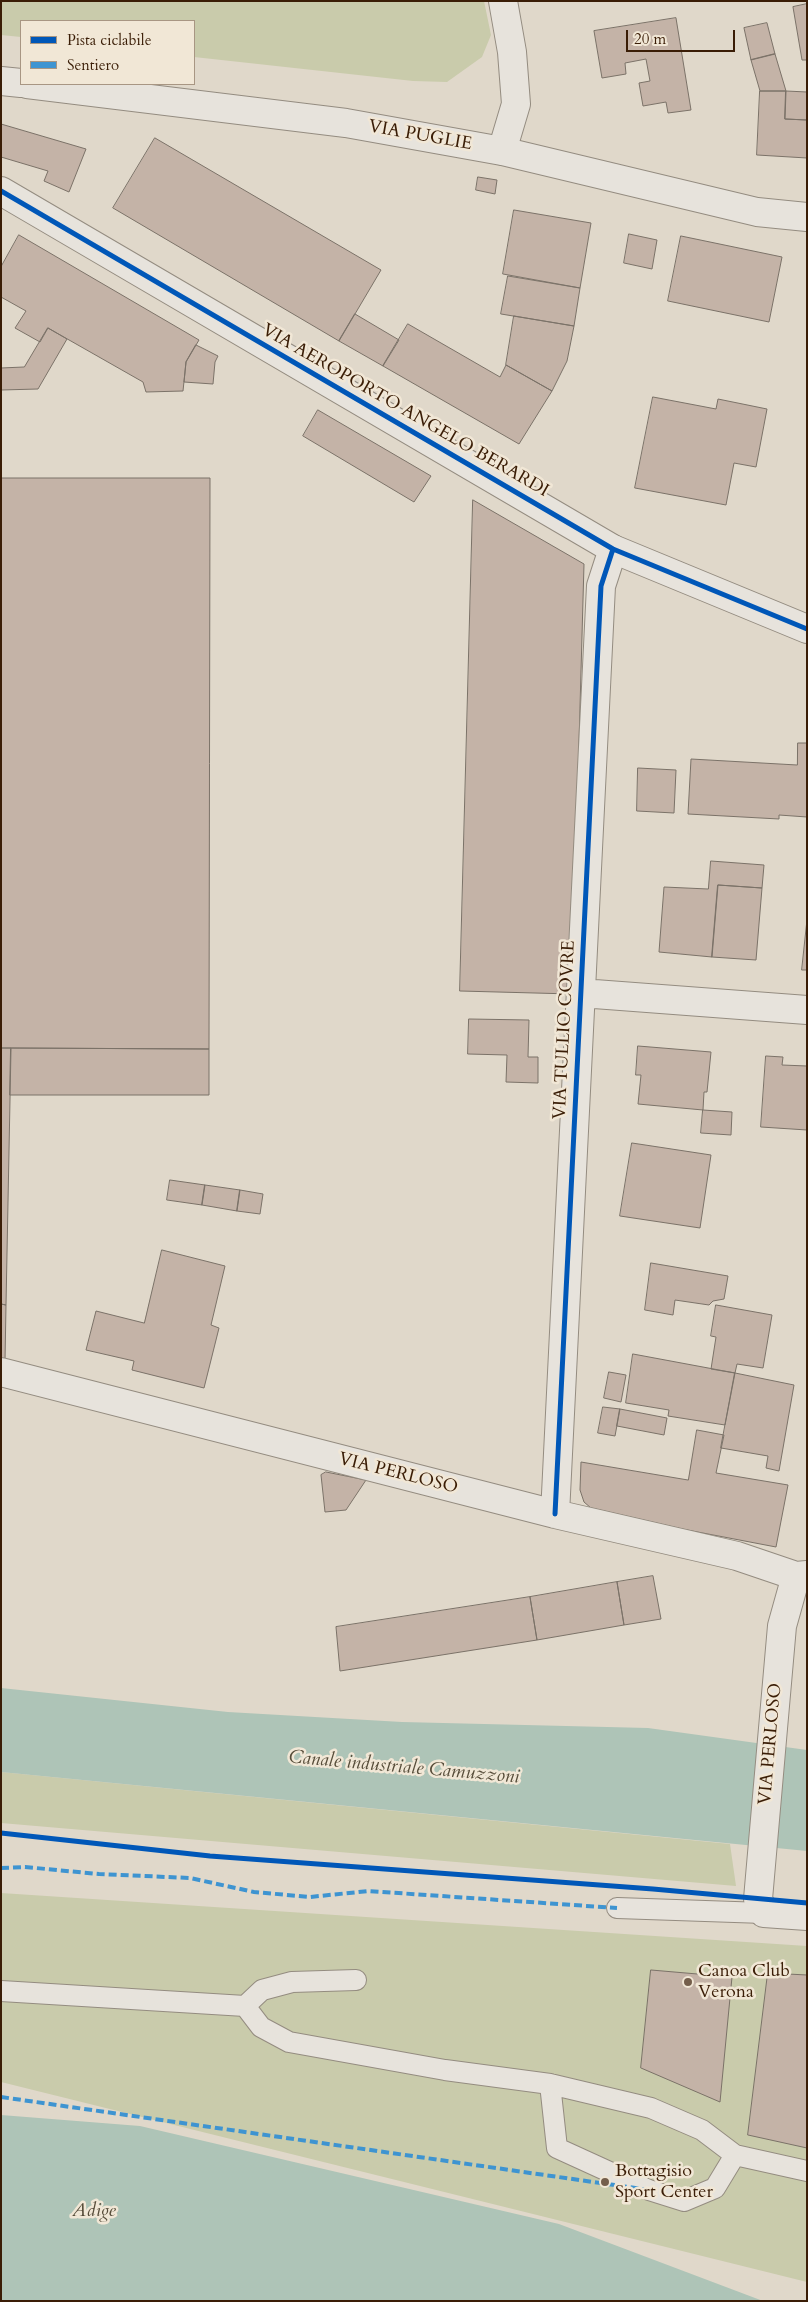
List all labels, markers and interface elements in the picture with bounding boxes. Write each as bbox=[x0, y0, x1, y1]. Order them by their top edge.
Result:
legend bbox=[20, 20, 195, 85]
scale bar bbox=[628, 20, 737, 52]
text: 20 m bbox=[634, 29, 666, 49]
text: Pista ciclabile bbox=[67, 30, 151, 50]
text: Sentiero bbox=[67, 55, 119, 75]
street label: VIA PUGLIE bbox=[367, 116, 473, 156]
street label: VIA AEROPORTO ANGELO BERARDI bbox=[258, 320, 552, 502]
street label: VIA TULLIO COVRE bbox=[550, 940, 580, 1120]
street label: VIA PERLOSO bbox=[336, 1449, 460, 1499]
street label: VIA PERLOSO bbox=[755, 1682, 787, 1806]
water label: Canale industriale Camuzzoni bbox=[288, 1747, 520, 1789]
place label: Canoa Club Verona bbox=[698, 1961, 790, 2004]
marker: Canoa Club Verona bbox=[682, 1976, 694, 1988]
place label: Bottagisio Sport Center bbox=[615, 2161, 713, 2204]
marker: Bottagisio Sport Center bbox=[599, 2176, 611, 2188]
water label: Adige bbox=[72, 2201, 116, 2223]

